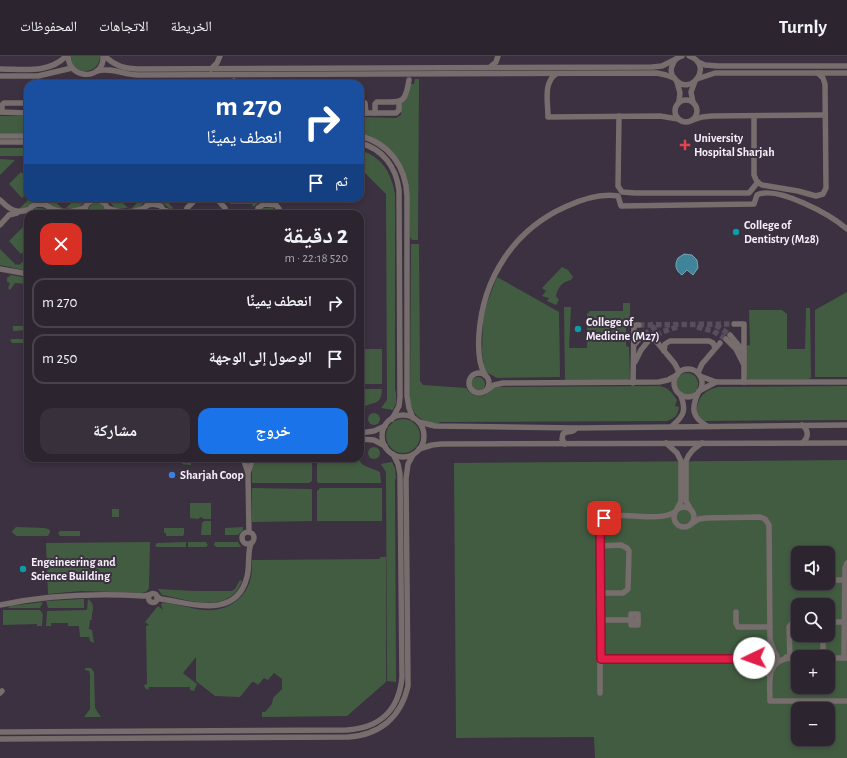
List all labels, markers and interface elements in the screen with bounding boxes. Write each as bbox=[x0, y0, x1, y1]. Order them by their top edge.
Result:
text: Turnly bbox=[779, 18, 827, 37]
text: المحفوظات bbox=[20, 20, 77, 34]
text: الاتجاهات bbox=[99, 20, 149, 34]
text: الخريطة bbox=[171, 20, 212, 34]
text: 270 m bbox=[215, 93, 282, 121]
icon: right bbox=[296, 96, 348, 148]
text: انعطف يمينًا bbox=[206, 129, 282, 147]
place label: University Hospital Sharjah bbox=[694, 132, 775, 159]
marker: University Hospital Sharjah bbox=[679, 139, 691, 151]
icon: arrive bbox=[305, 172, 327, 194]
text: ثم bbox=[335, 174, 348, 189]
place label: College of Dentistry (M28) bbox=[744, 219, 819, 246]
button: close bbox=[40, 223, 82, 265]
text: 2 دقيقة bbox=[283, 224, 348, 248]
marker: College of Dentistry (M28) bbox=[731, 227, 741, 237]
text: 520 m · 22:18 bbox=[285, 252, 348, 265]
icon: right bbox=[324, 292, 346, 314]
text: انعطف يمينًا bbox=[246, 294, 312, 309]
text: 270 m bbox=[42, 295, 78, 310]
place label: College of Medicine (M27) bbox=[586, 316, 660, 343]
marker: College of Medicine (M27) bbox=[573, 324, 583, 334]
icon: arrive bbox=[324, 348, 346, 370]
text: الوصول إلى الوجهة bbox=[209, 350, 312, 365]
text: 250 m bbox=[42, 351, 78, 366]
button: مشاركة bbox=[40, 408, 190, 454]
button: خروج bbox=[198, 408, 348, 454]
place label: Sharjah Coop bbox=[180, 469, 244, 482]
marker: Sharjah Coop bbox=[167, 470, 177, 480]
pin bbox=[587, 501, 621, 535]
icon: arrive bbox=[593, 507, 615, 529]
map controls bbox=[791, 546, 835, 746]
button: sound bbox=[791, 546, 835, 590]
place label: Engeineering and Science Building bbox=[31, 556, 116, 582]
marker: Engeineering and Science Building bbox=[18, 564, 28, 574]
button: search bbox=[791, 598, 835, 642]
position arrow bbox=[733, 637, 775, 679]
button: + bbox=[791, 650, 835, 694]
button: − bbox=[791, 702, 835, 746]

